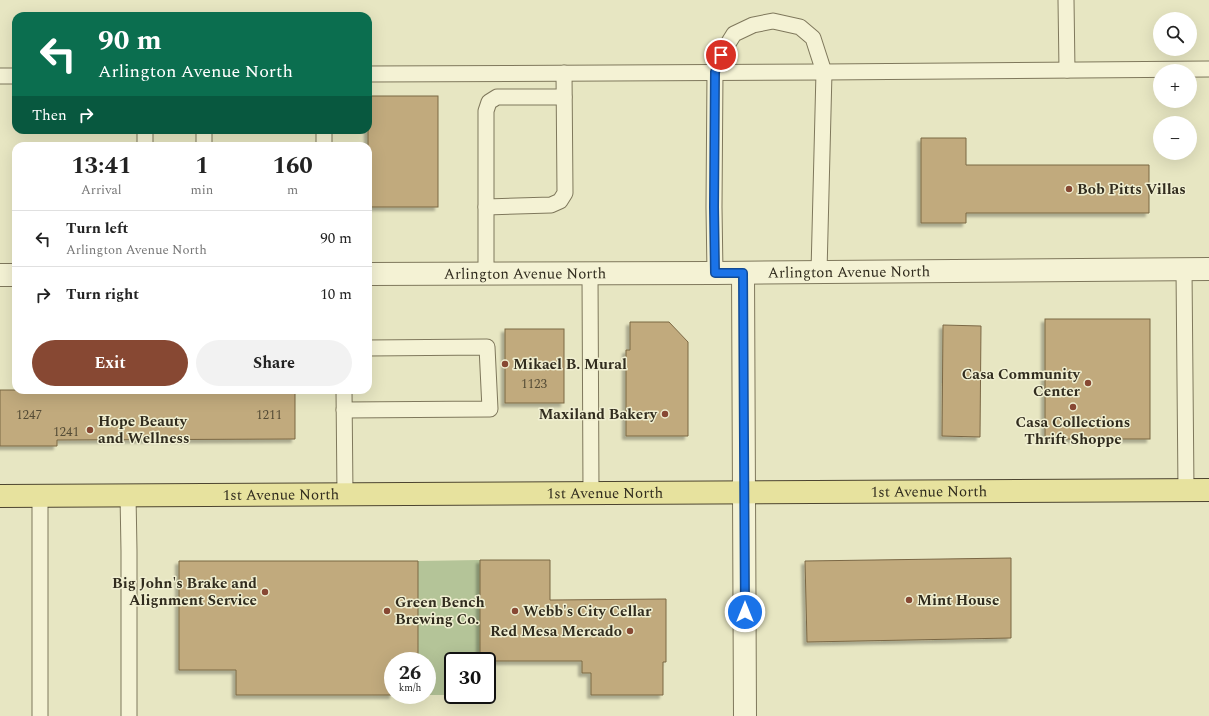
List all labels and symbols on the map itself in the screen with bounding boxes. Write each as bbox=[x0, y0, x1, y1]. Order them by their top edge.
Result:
pin bbox=[704, 38, 738, 72]
place label: Bob Pitts Villas bbox=[1077, 178, 1186, 201]
marker: Bob Pitts Villas bbox=[1064, 184, 1074, 194]
street label: Arlington Avenue North bbox=[768, 260, 931, 284]
street label: Arlington Avenue North bbox=[444, 262, 607, 285]
place label: Mikael B. Mural bbox=[513, 353, 627, 376]
marker: Mikael B. Mural bbox=[500, 359, 510, 369]
place label: Casa Community Center bbox=[962, 363, 1081, 403]
house number: 1123 bbox=[521, 374, 548, 394]
marker: Casa Community Center bbox=[1083, 378, 1093, 388]
marker: Casa Collections Thrift Shoppe bbox=[1068, 402, 1078, 412]
place label: Maxiland Bakery bbox=[538, 403, 658, 426]
house number: 1247 bbox=[16, 405, 42, 425]
house number: 1211 bbox=[256, 405, 282, 425]
marker: Maxiland Bakery bbox=[660, 409, 670, 419]
place label: Hope Beauty and Wellness bbox=[98, 410, 190, 450]
place label: Casa Collections Thrift Shoppe bbox=[1016, 411, 1130, 451]
house number: 1241 bbox=[53, 422, 79, 442]
marker: Hope Beauty and Wellness bbox=[85, 425, 95, 435]
street label: 1st Avenue North bbox=[871, 480, 987, 503]
street label: 1st Avenue North bbox=[547, 481, 664, 505]
street label: 1st Avenue North bbox=[223, 483, 340, 506]
place label: Big John's Brake and Alignment Service bbox=[112, 572, 257, 612]
marker: Big John's Brake and Alignment Service bbox=[260, 587, 270, 597]
place label: Mint House bbox=[917, 589, 999, 612]
place label: Green Bench Brewing Co. bbox=[395, 591, 485, 631]
position arrow bbox=[724, 591, 766, 633]
marker: Mint House bbox=[904, 595, 914, 605]
place label: Webb's City Cellar bbox=[523, 600, 652, 623]
marker: Green Bench Brewing Co. bbox=[382, 606, 392, 616]
marker: Webb's City Cellar bbox=[510, 606, 520, 616]
place label: Red Mesa Mercado bbox=[490, 620, 622, 643]
marker: Red Mesa Mercado bbox=[625, 626, 635, 636]
speed limit sign: 30 bbox=[444, 652, 496, 704]

